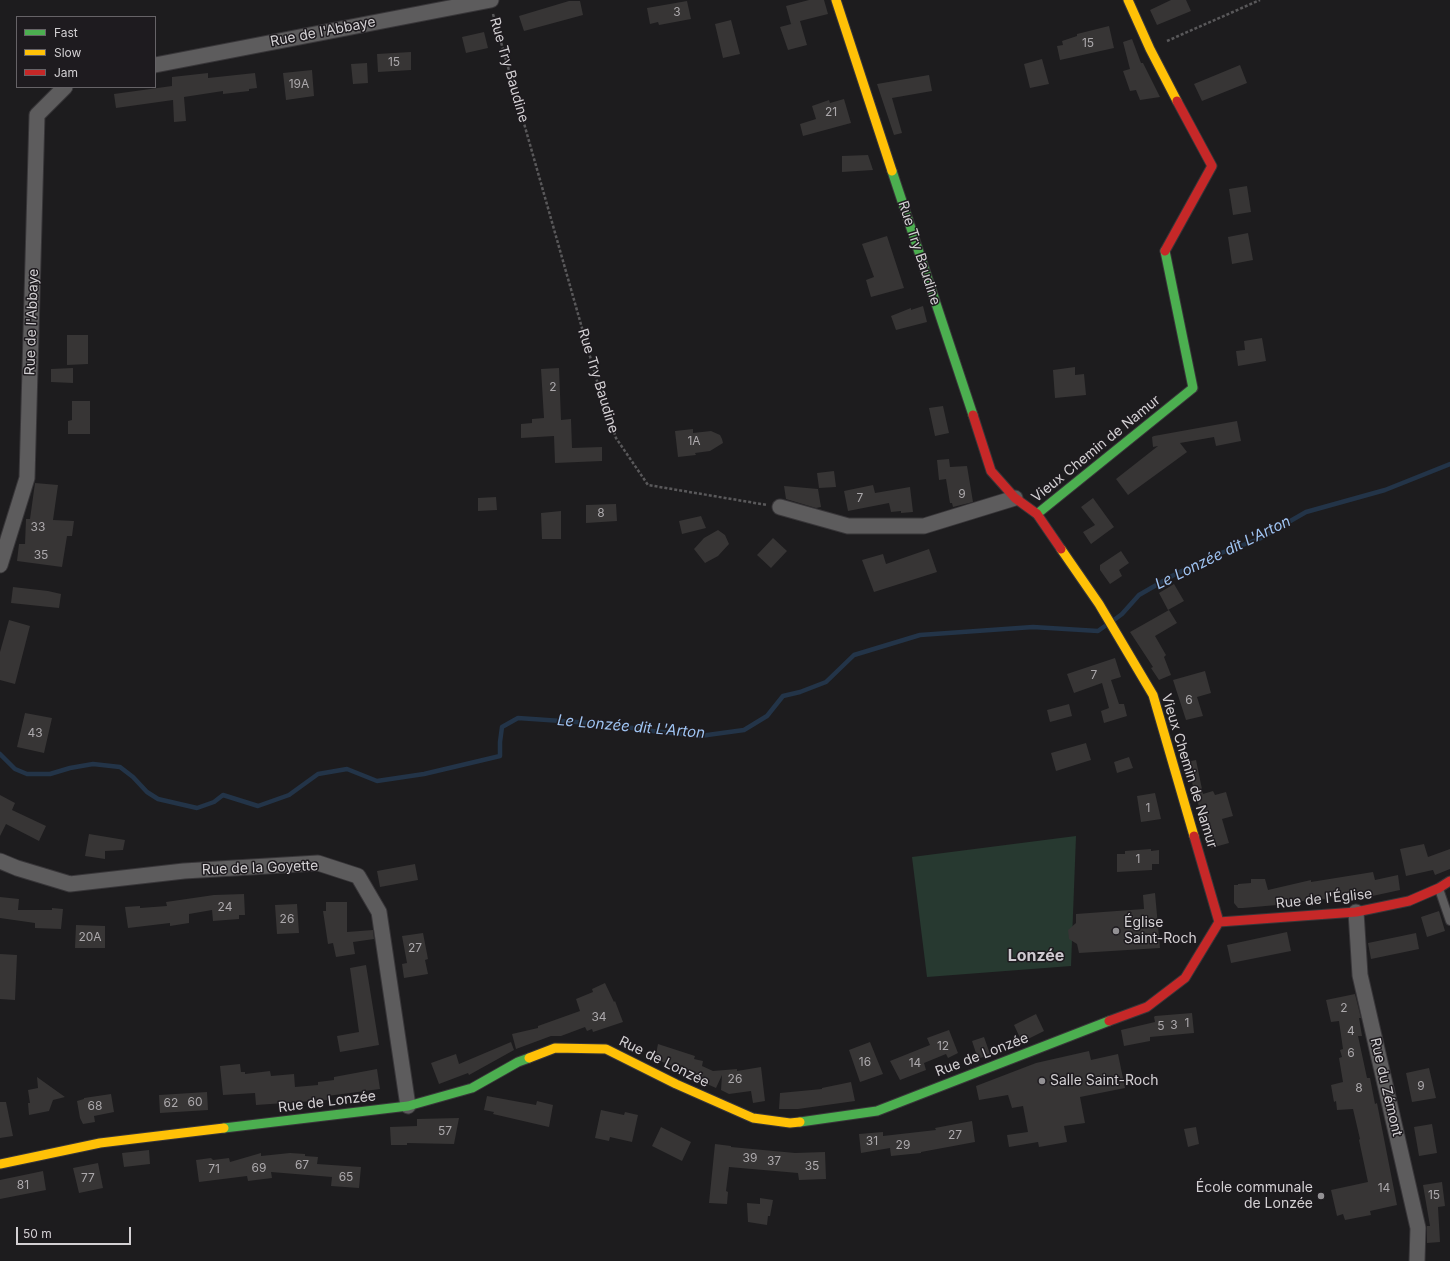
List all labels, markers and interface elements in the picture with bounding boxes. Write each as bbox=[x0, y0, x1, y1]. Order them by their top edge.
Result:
house number: 3 bbox=[673, 5, 681, 19]
street label: Rue de l'Abbaye bbox=[269, 14, 377, 50]
street label: Rue Try Baudine bbox=[486, 15, 532, 125]
legend bbox=[16, 16, 156, 88]
text: Fast bbox=[54, 25, 78, 40]
house number: 15 bbox=[1082, 36, 1094, 50]
text: Slow bbox=[54, 45, 81, 60]
house number: 15 bbox=[388, 55, 400, 69]
text: Jam bbox=[54, 65, 78, 80]
house number: 19A bbox=[289, 77, 309, 91]
house number: 21 bbox=[825, 105, 837, 119]
street label: Rue Try Baudine bbox=[894, 199, 944, 307]
street label: Rue de l'Abbaye bbox=[22, 268, 42, 376]
street label: Rue Try Baudine bbox=[574, 327, 622, 435]
house number: 2 bbox=[549, 380, 557, 394]
street label: Vieux Chemin de Namur bbox=[1028, 392, 1164, 506]
house number: 1A bbox=[687, 434, 701, 448]
house number: 9 bbox=[958, 487, 966, 501]
house number: 7 bbox=[857, 491, 863, 505]
house number: 8 bbox=[597, 506, 605, 520]
water label: Le Lonzée dit L'Arton bbox=[1152, 512, 1294, 594]
house number: 33 bbox=[31, 520, 45, 534]
house number: 35 bbox=[34, 548, 48, 562]
house number: 7 bbox=[1091, 668, 1097, 682]
street label: Vieux Chemin de Namur bbox=[1158, 692, 1220, 850]
house number: 6 bbox=[1185, 693, 1193, 707]
water label: Le Lonzée dit L'Arton bbox=[556, 712, 706, 742]
house number: 43 bbox=[27, 726, 43, 740]
house number: 1 bbox=[1146, 801, 1150, 815]
house number: 1 bbox=[1136, 852, 1140, 866]
street label: Rue de la Goyette bbox=[202, 858, 318, 878]
street label: Rue de l'Église bbox=[1275, 886, 1373, 912]
house number: 24 bbox=[218, 900, 232, 914]
house number: 26 bbox=[280, 912, 294, 926]
place label: Église Saint-Roch bbox=[1124, 915, 1197, 948]
marker: Église Saint-Roch bbox=[1111, 926, 1121, 936]
house number: 20A bbox=[78, 930, 102, 944]
house number: 27 bbox=[408, 941, 422, 955]
district label: Lonzée bbox=[1008, 946, 1064, 966]
house number: 2 bbox=[1340, 1001, 1348, 1015]
house number: 34 bbox=[591, 1010, 607, 1024]
house number: 1 bbox=[1185, 1016, 1189, 1030]
house number: 3 bbox=[1170, 1018, 1178, 1032]
house number: 5 bbox=[1157, 1019, 1165, 1033]
house number: 4 bbox=[1347, 1024, 1355, 1038]
street label: Rue de Lonzée bbox=[933, 1030, 1031, 1080]
street label: Rue de Lonzée bbox=[616, 1033, 712, 1091]
street label: Rue du Zémont bbox=[1366, 1036, 1406, 1138]
house number: 12 bbox=[937, 1039, 949, 1053]
house number: 6 bbox=[1347, 1046, 1355, 1060]
house number: 16 bbox=[859, 1055, 871, 1069]
house number: 14 bbox=[909, 1056, 921, 1070]
house number: 26 bbox=[728, 1072, 742, 1086]
place label: Salle Saint-Roch bbox=[1050, 1073, 1158, 1089]
marker: Salle Saint-Roch bbox=[1037, 1076, 1047, 1086]
house number: 9 bbox=[1417, 1079, 1425, 1093]
house number: 8 bbox=[1355, 1081, 1363, 1095]
street label: Rue de Lonzée bbox=[277, 1088, 377, 1116]
house number: 60 bbox=[187, 1095, 203, 1109]
house number: 62 bbox=[164, 1096, 178, 1110]
house number: 68 bbox=[88, 1099, 102, 1113]
house number: 57 bbox=[438, 1124, 452, 1138]
house number: 27 bbox=[948, 1128, 962, 1142]
house number: 31 bbox=[866, 1134, 878, 1148]
house number: 29 bbox=[896, 1138, 910, 1152]
house number: 39 bbox=[743, 1151, 757, 1165]
house number: 37 bbox=[767, 1154, 781, 1168]
house number: 67 bbox=[295, 1158, 309, 1172]
house number: 35 bbox=[805, 1159, 819, 1173]
house number: 69 bbox=[252, 1161, 266, 1175]
house number: 71 bbox=[208, 1162, 220, 1176]
house number: 65 bbox=[339, 1170, 353, 1184]
house number: 77 bbox=[81, 1171, 95, 1185]
house number: 81 bbox=[17, 1178, 29, 1192]
place label: École communale de Lonzée bbox=[1196, 1180, 1313, 1212]
house number: 14 bbox=[1378, 1181, 1390, 1195]
house number: 15 bbox=[1428, 1188, 1440, 1202]
marker: École communale de Lonzée bbox=[1316, 1191, 1326, 1201]
scale bar bbox=[18, 1219, 133, 1245]
text: 50 m bbox=[23, 1226, 52, 1241]

